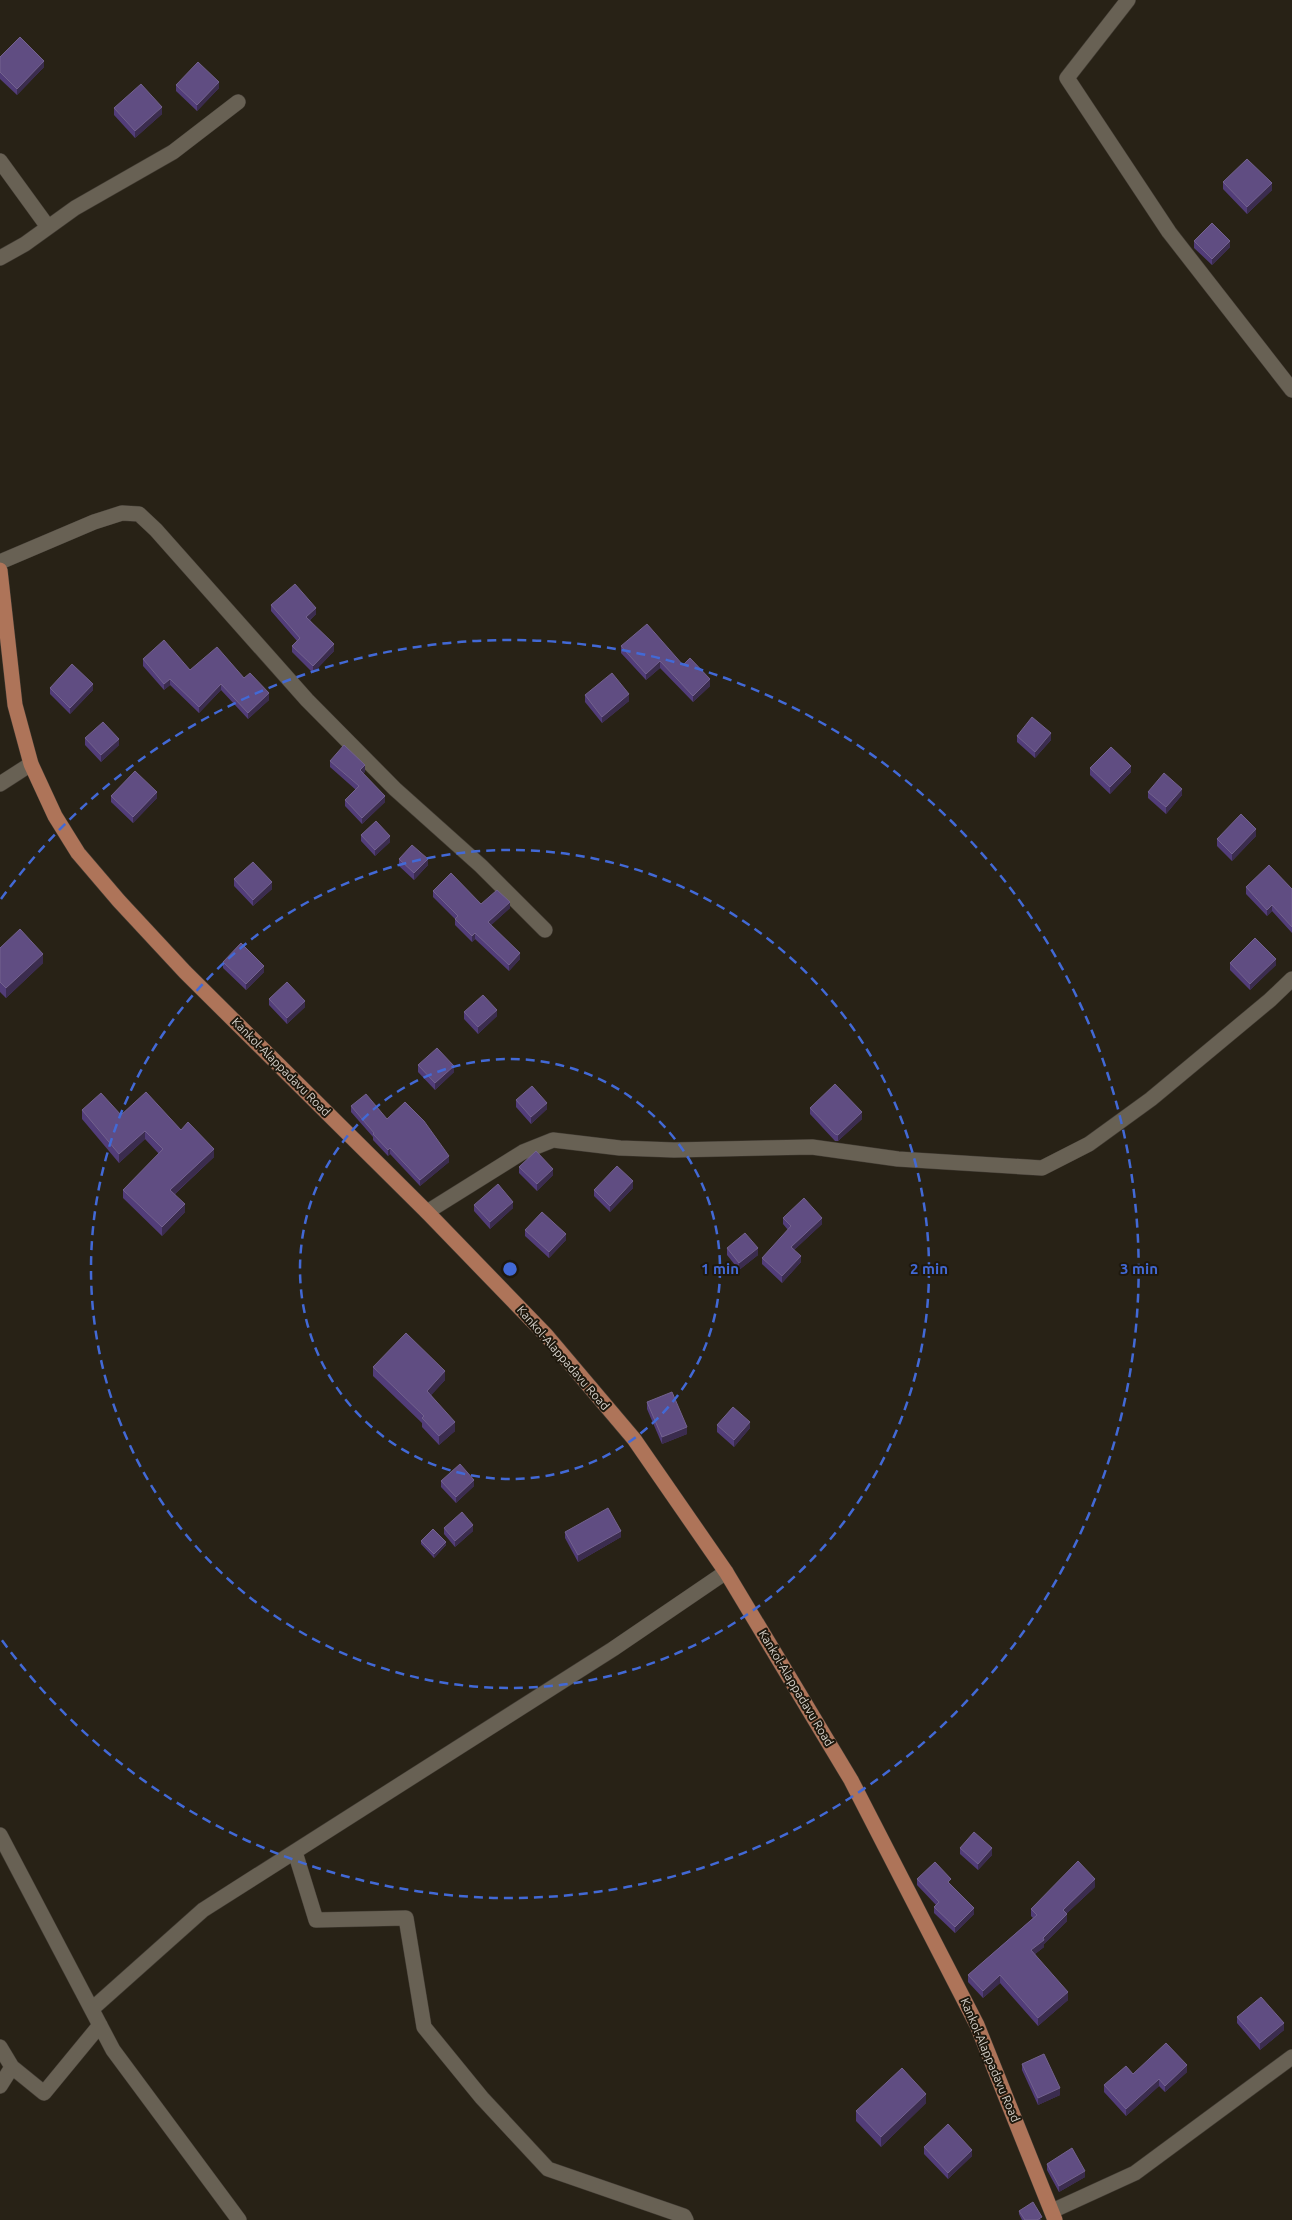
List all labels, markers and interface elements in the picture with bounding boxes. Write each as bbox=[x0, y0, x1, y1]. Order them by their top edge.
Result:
street label: Kankol-Alappadavu Road bbox=[230, 1015, 333, 1118]
centre of rings bbox=[501, 1260, 519, 1278]
text: 1 min bbox=[701, 1260, 739, 1277]
text: 2 min bbox=[910, 1260, 948, 1277]
text: 3 min bbox=[1120, 1260, 1158, 1277]
street label: Kankol-Alappadavu Road bbox=[515, 1303, 612, 1412]
street label: Kankol-Alappadavu Road bbox=[757, 1627, 836, 1748]
street label: Kankol-Alappadavu Road bbox=[958, 1996, 1023, 2124]

